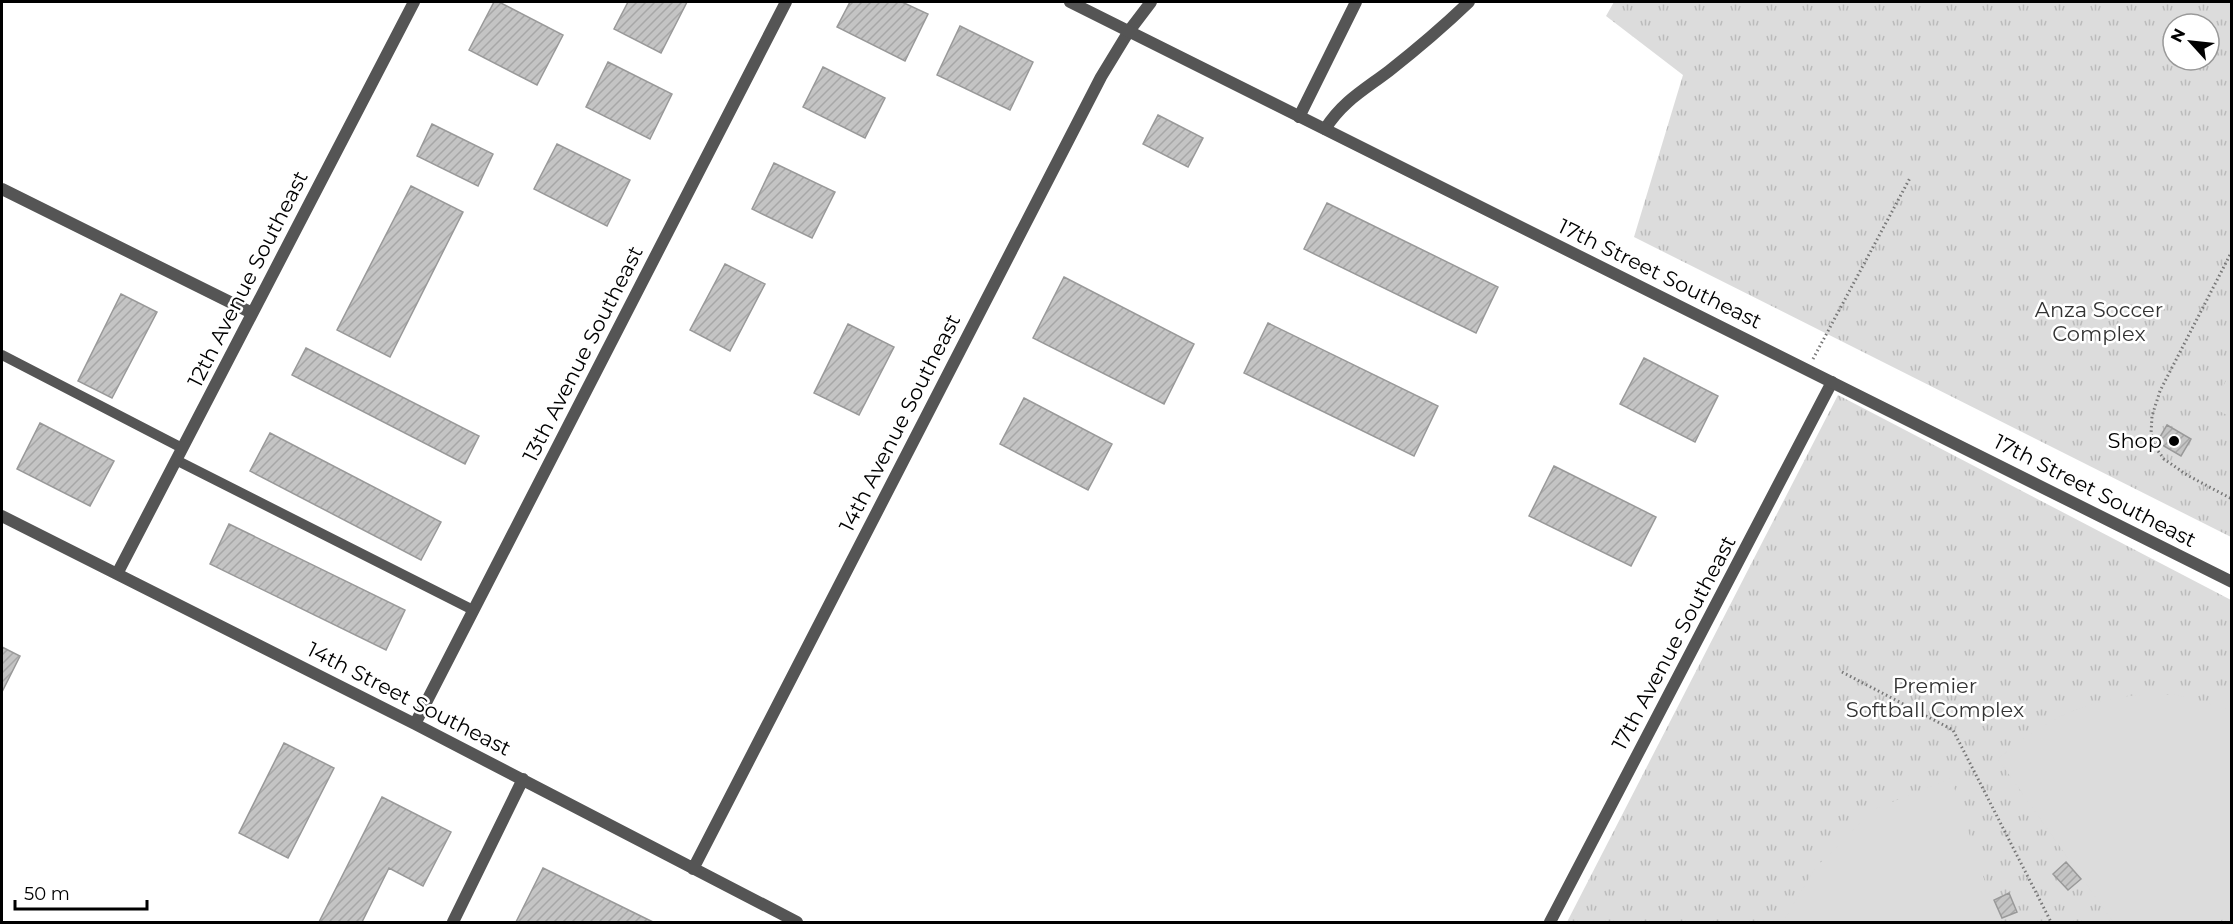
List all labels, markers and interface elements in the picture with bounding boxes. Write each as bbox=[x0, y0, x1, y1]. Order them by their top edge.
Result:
north arrow bbox=[2161, 12, 2221, 72]
text: N bbox=[2167, 25, 2189, 45]
street label: 12th Avenue Southeast bbox=[182, 167, 313, 391]
street label: 17th Street Southeast bbox=[1554, 213, 1766, 334]
street label: 13th Avenue Southeast bbox=[517, 242, 648, 466]
park label: Anza Soccer Complex bbox=[2035, 297, 2163, 346]
street label: 14th Avenue Southeast bbox=[834, 310, 965, 536]
place label: Shop bbox=[2107, 428, 2162, 453]
street label: 17th Street Southeast bbox=[1990, 429, 2200, 552]
marker: Shop bbox=[2167, 434, 2181, 448]
street label: 17th Avenue Southeast bbox=[1606, 531, 1741, 754]
street label: 14th Street Southeast bbox=[303, 636, 515, 761]
park label: Premier Softball Complex bbox=[1846, 673, 2024, 722]
scale bar bbox=[15, 873, 147, 911]
text: 50 m bbox=[24, 883, 70, 905]

